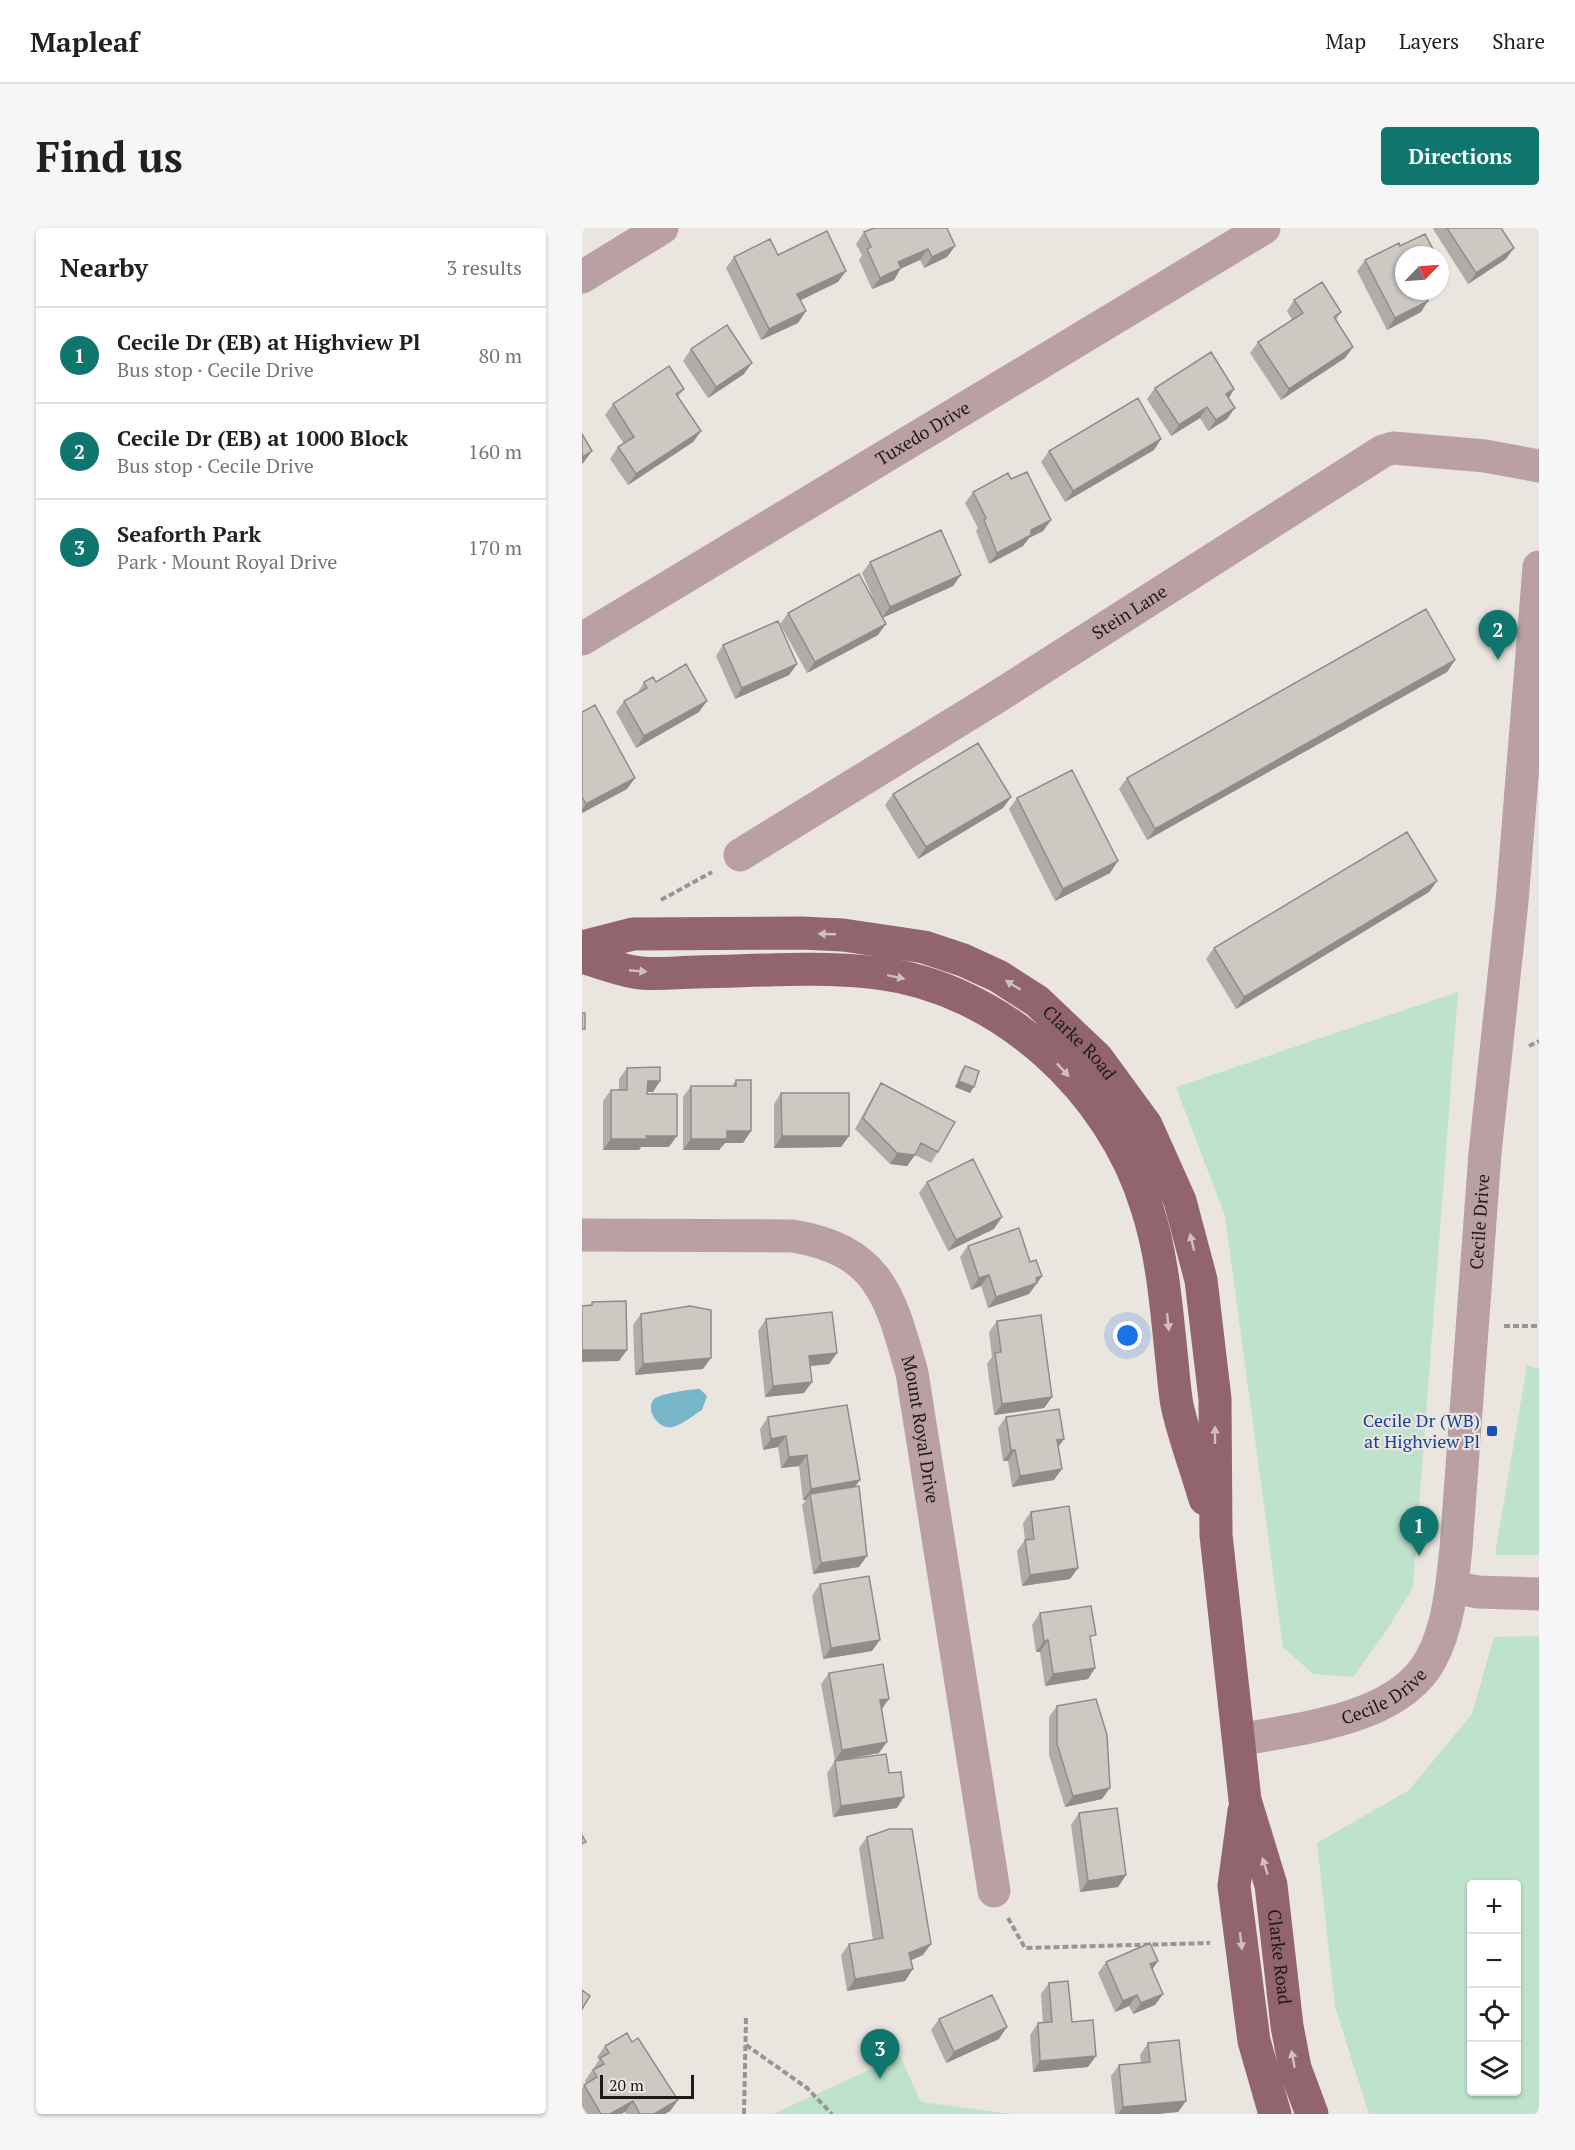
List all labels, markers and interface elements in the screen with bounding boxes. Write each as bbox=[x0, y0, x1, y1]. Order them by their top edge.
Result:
text: Mapleaf bbox=[30, 23, 139, 60]
text: Map bbox=[1325, 27, 1366, 55]
text: Layers bbox=[1399, 27, 1459, 55]
text: Share bbox=[1492, 27, 1545, 55]
button: Directions bbox=[1381, 127, 1539, 185]
text: Find us bbox=[36, 128, 183, 184]
north arrow bbox=[1395, 246, 1449, 300]
text: Nearby bbox=[60, 250, 148, 284]
text: 3 results bbox=[447, 254, 522, 281]
text: Cecile Dr (EB) at Highview Pl bbox=[117, 327, 420, 356]
text: 1 bbox=[74, 342, 85, 369]
text: 80 m bbox=[479, 342, 522, 369]
text: Bus stop · Cecile Drive bbox=[117, 356, 314, 383]
street label: Tuxedo Drive bbox=[871, 395, 974, 470]
text: Cecile Dr (EB) at 1000 Block bbox=[117, 423, 408, 452]
text: 2 bbox=[74, 438, 85, 465]
text: 160 m bbox=[468, 438, 522, 465]
text: Bus stop · Cecile Drive bbox=[117, 452, 314, 479]
text: Seaforth Park bbox=[117, 519, 261, 548]
text: 3 bbox=[74, 534, 85, 561]
text: 170 m bbox=[468, 534, 522, 561]
text: Park · Mount Royal Drive bbox=[117, 548, 337, 575]
street label: Stein Lane bbox=[1087, 579, 1171, 644]
pin: 2 bbox=[1478, 610, 1518, 660]
one-way arrow bbox=[817, 930, 836, 939]
one-way arrow bbox=[629, 966, 648, 976]
one-way arrow bbox=[887, 973, 906, 982]
one-way arrow bbox=[1005, 980, 1021, 991]
street label: Clarke Road bbox=[1038, 1000, 1122, 1084]
one-way arrow bbox=[1056, 1063, 1070, 1078]
street label: Cecile Drive bbox=[1463, 1173, 1494, 1270]
one-way arrow bbox=[1187, 1232, 1196, 1250]
one-way arrow bbox=[1163, 1313, 1173, 1332]
your location bbox=[1113, 1321, 1142, 1350]
street label: Mount Royal Drive bbox=[897, 1352, 945, 1505]
place label: Cecile Dr (WB) at Highview Pl bbox=[1363, 1408, 1480, 1453]
marker: Cecile Dr (WB) at Highview Pl bbox=[1485, 1424, 1499, 1438]
one-way arrow bbox=[1211, 1425, 1220, 1444]
pin: 1 bbox=[1400, 1506, 1438, 1556]
street label: Cecile Drive bbox=[1338, 1663, 1432, 1730]
one-way arrow bbox=[1260, 1857, 1269, 1875]
map controls bbox=[1467, 1880, 1521, 2096]
button: + bbox=[1467, 1880, 1521, 1934]
street label: Clarke Road bbox=[1263, 1908, 1297, 2006]
one-way arrow bbox=[1236, 1932, 1246, 1951]
button: − bbox=[1467, 1934, 1521, 1988]
button: locate bbox=[1467, 1988, 1521, 2042]
pin: 3 bbox=[860, 2030, 900, 2079]
button: layers bbox=[1467, 2042, 1521, 2096]
one-way arrow bbox=[1288, 2049, 1297, 2068]
scale bar bbox=[600, 2072, 694, 2100]
text: 20 m bbox=[609, 2074, 644, 2096]

